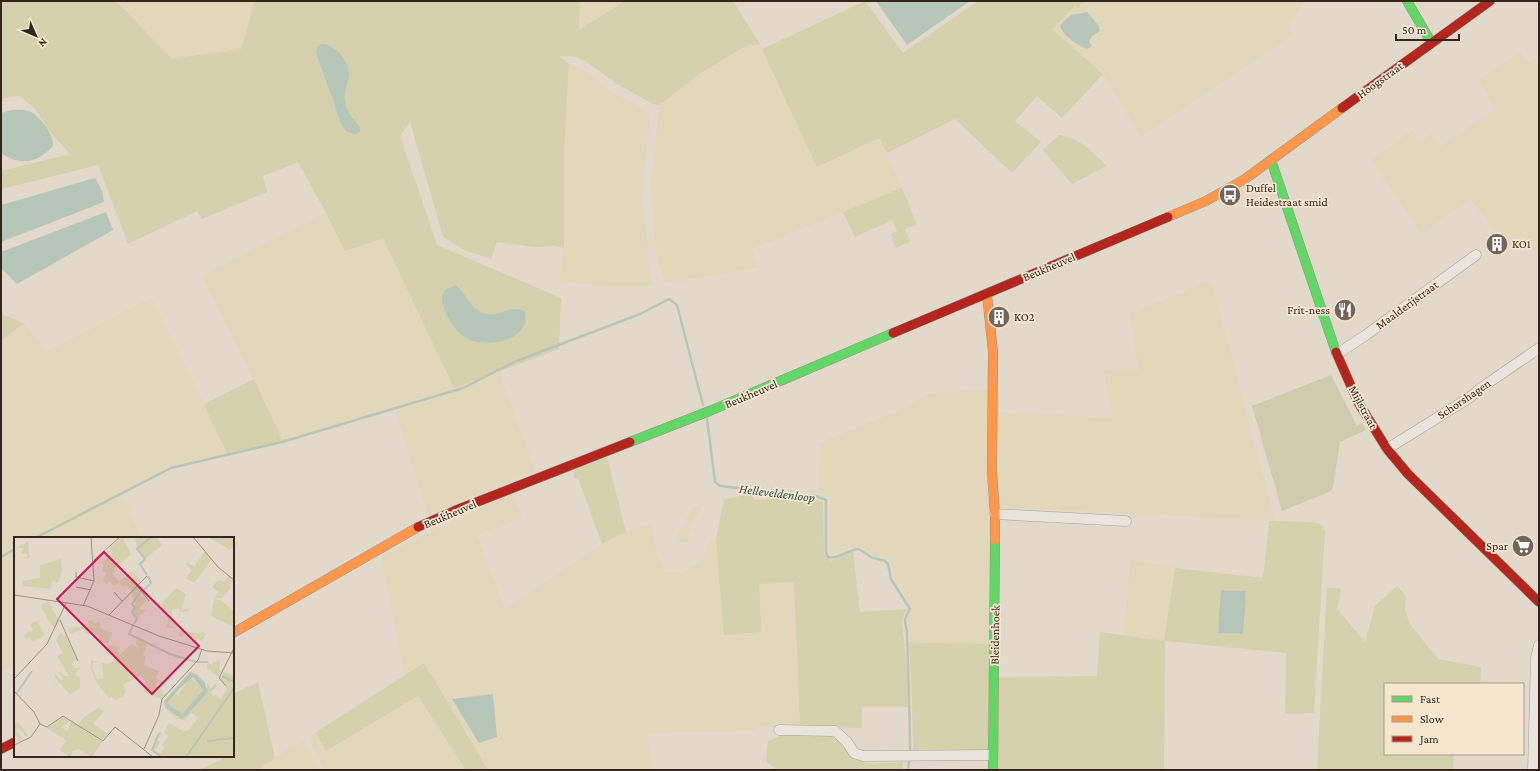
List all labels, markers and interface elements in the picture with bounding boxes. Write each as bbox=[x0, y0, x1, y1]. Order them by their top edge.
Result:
north arrow bbox=[16, 16, 56, 56]
scale bar bbox=[1396, 16, 1459, 42]
text: 50 m bbox=[1402, 23, 1427, 37]
text: N bbox=[36, 36, 50, 50]
street label: Hoogstraat bbox=[1354, 58, 1407, 101]
place label: Duffel Heidestraat smid bbox=[1246, 181, 1328, 209]
bus stop icon: Duffel Heidestraat smid bbox=[1217, 182, 1243, 208]
building icon: KO1 bbox=[1484, 231, 1510, 257]
place label: KO1 bbox=[1512, 237, 1531, 251]
street label: Beukheuvel bbox=[1021, 250, 1077, 284]
street label: Maalderijstraat bbox=[1373, 277, 1442, 332]
restaurant icon: Frit-ness bbox=[1332, 297, 1358, 323]
place label: Frit-ness bbox=[1287, 303, 1330, 317]
building icon: KO2 bbox=[986, 304, 1012, 330]
place label: KO2 bbox=[1014, 310, 1035, 324]
street label: Schorshagen bbox=[1435, 376, 1494, 422]
street label: Beukheuvel bbox=[723, 377, 779, 411]
street label: Mijlstraat bbox=[1346, 383, 1381, 432]
water label: Helleveldenloop bbox=[738, 481, 816, 505]
street label: Beukheuvel bbox=[422, 497, 478, 531]
supermarket icon: Spar bbox=[1510, 533, 1536, 559]
inset map bbox=[14, 537, 234, 757]
place label: Spar bbox=[1486, 539, 1509, 553]
street label: Bleidenhoek bbox=[987, 605, 1003, 665]
legend bbox=[1384, 683, 1524, 755]
text: Fast bbox=[1420, 692, 1441, 706]
text: Slow bbox=[1420, 712, 1444, 726]
text: Jam bbox=[1419, 732, 1439, 746]

